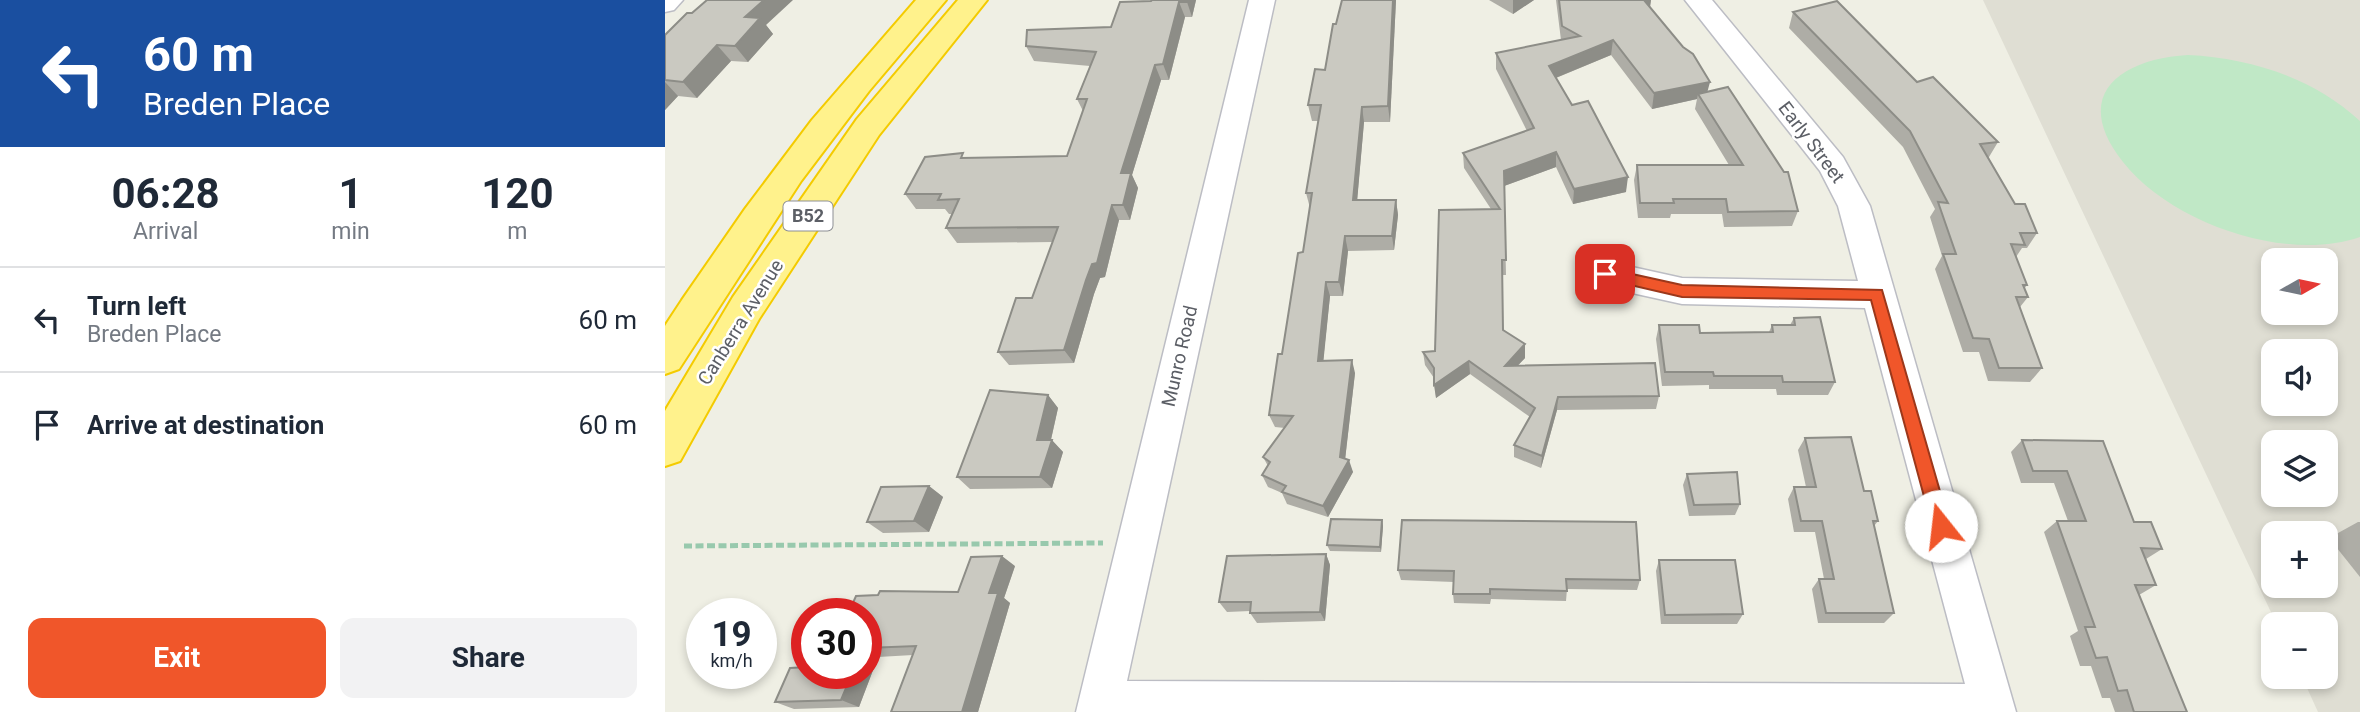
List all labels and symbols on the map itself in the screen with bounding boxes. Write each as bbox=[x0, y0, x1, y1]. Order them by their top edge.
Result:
street label: Early Street bbox=[1774, 97, 1850, 188]
road number: B52 bbox=[783, 202, 833, 230]
pin bbox=[1575, 244, 1635, 304]
north arrow bbox=[2261, 248, 2338, 326]
street label: Canberra Avenue bbox=[693, 255, 788, 389]
street label: Munro Road bbox=[1157, 303, 1202, 409]
position arrow bbox=[1904, 489, 1978, 563]
speed limit sign: 30 bbox=[791, 598, 882, 689]

